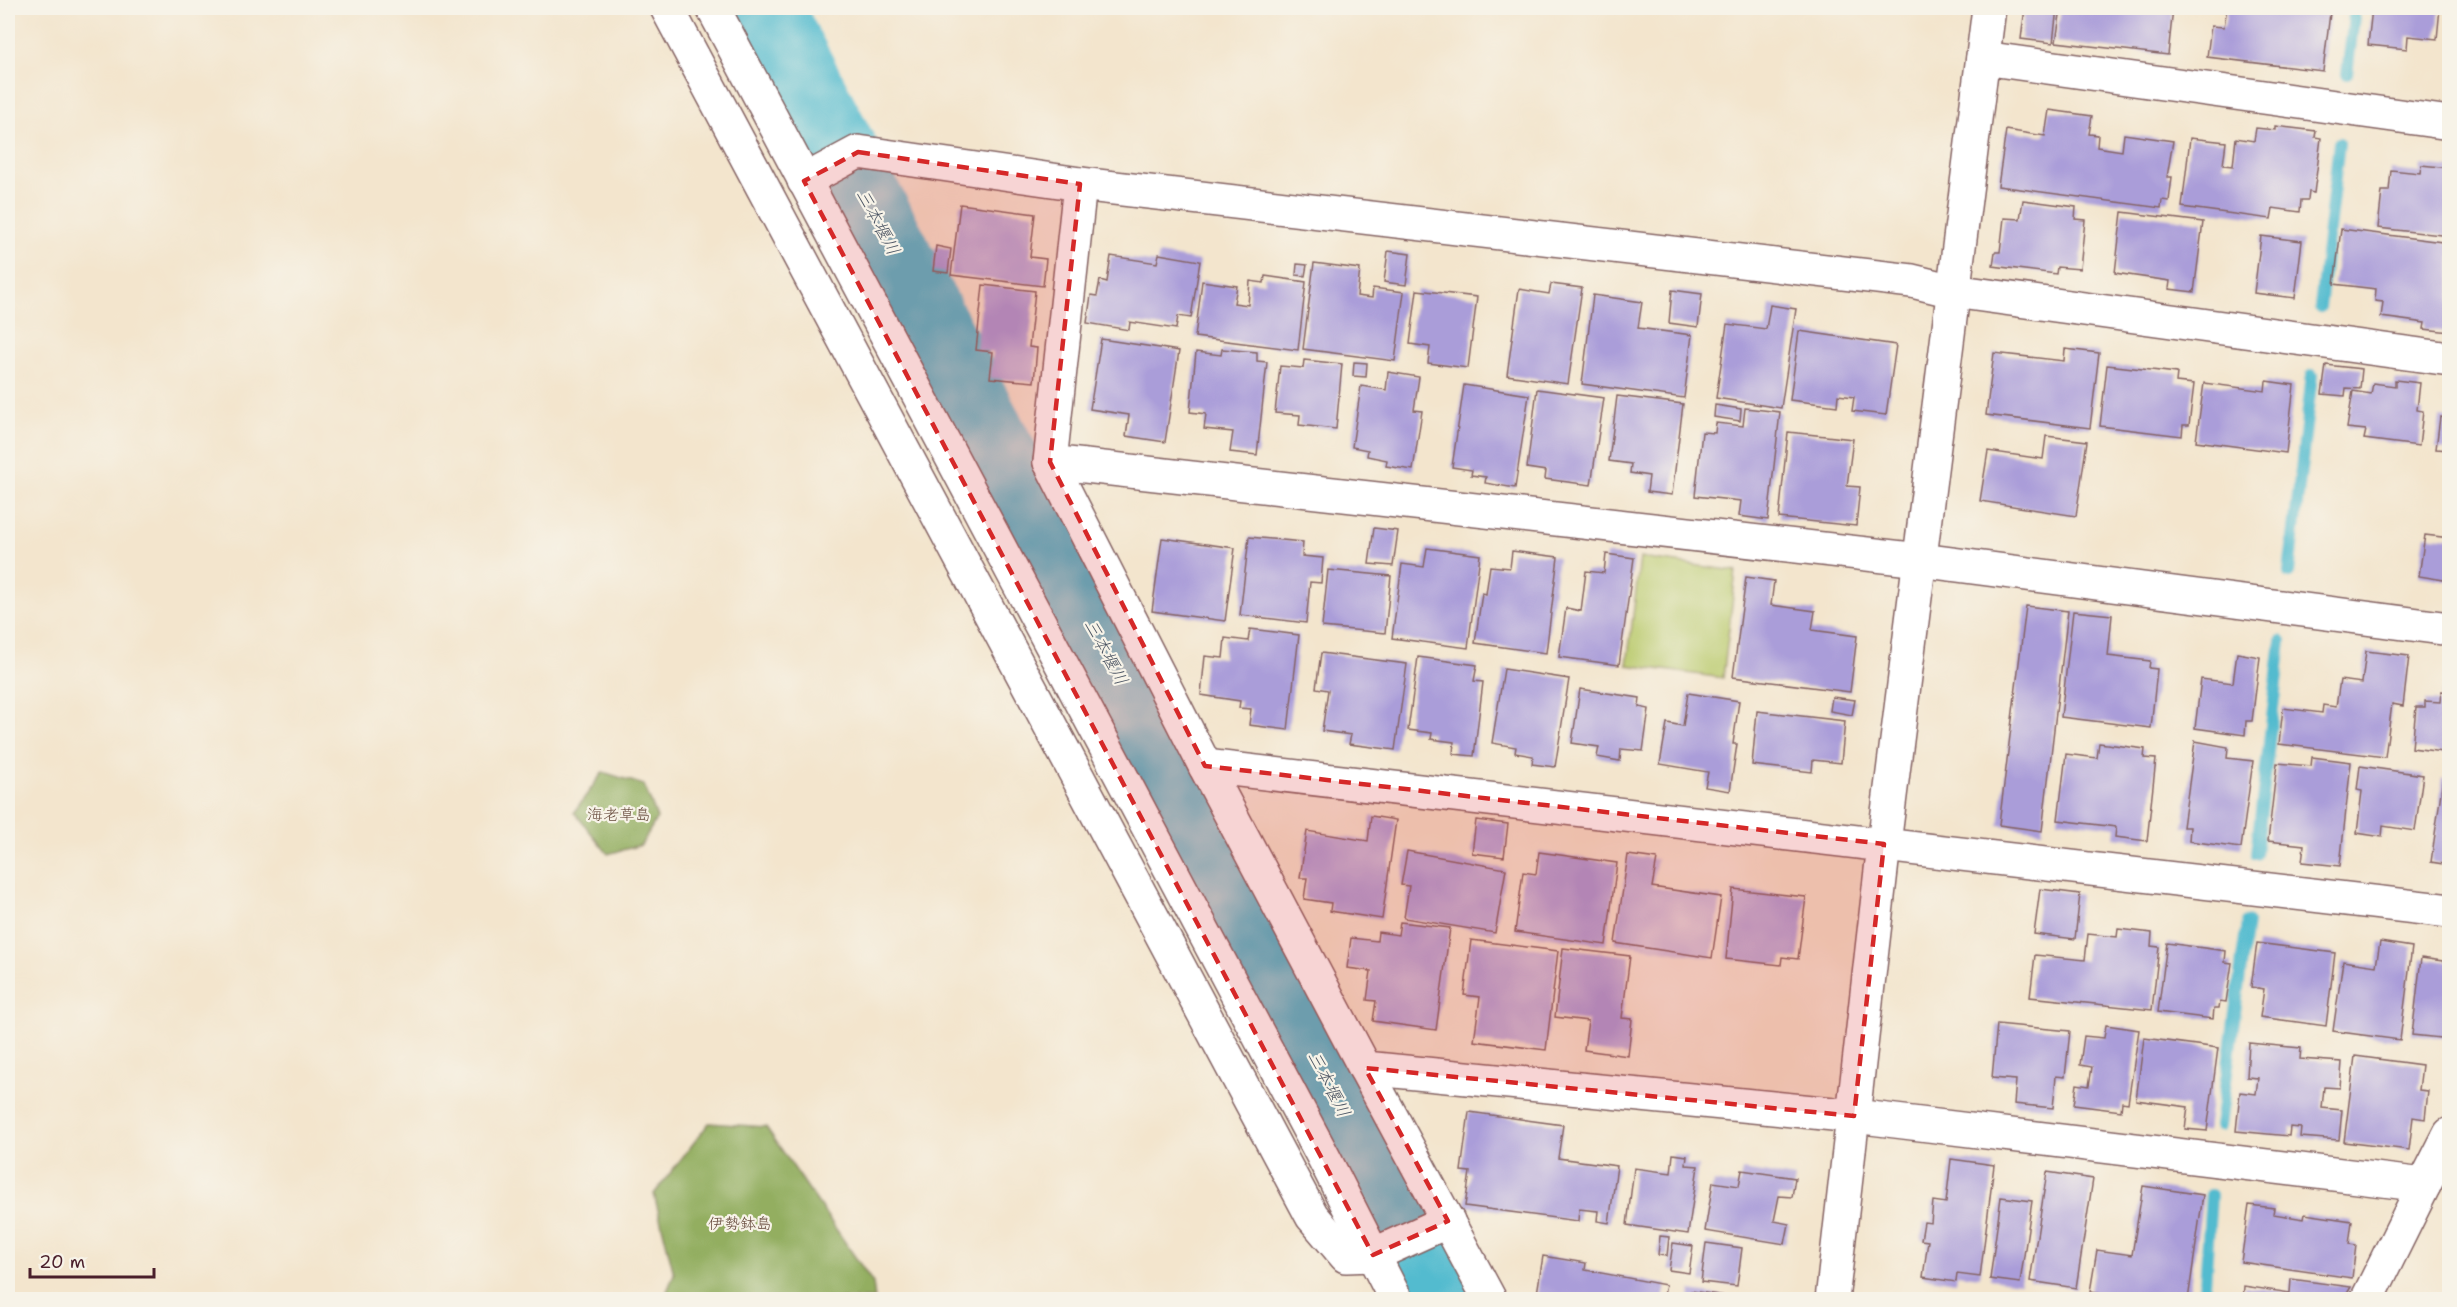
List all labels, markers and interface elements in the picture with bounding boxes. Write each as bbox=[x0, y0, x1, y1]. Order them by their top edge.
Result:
water label: 三本堰川 bbox=[851, 185, 905, 259]
water label: 三本堰川 bbox=[1079, 615, 1133, 689]
park label: 海老草島 bbox=[587, 804, 651, 825]
water label: 三本堰川 bbox=[1302, 1046, 1356, 1122]
park label: 伊勢鉢島 bbox=[708, 1213, 772, 1234]
scale bar bbox=[30, 1241, 154, 1279]
text: 20 m bbox=[39, 1250, 85, 1274]

